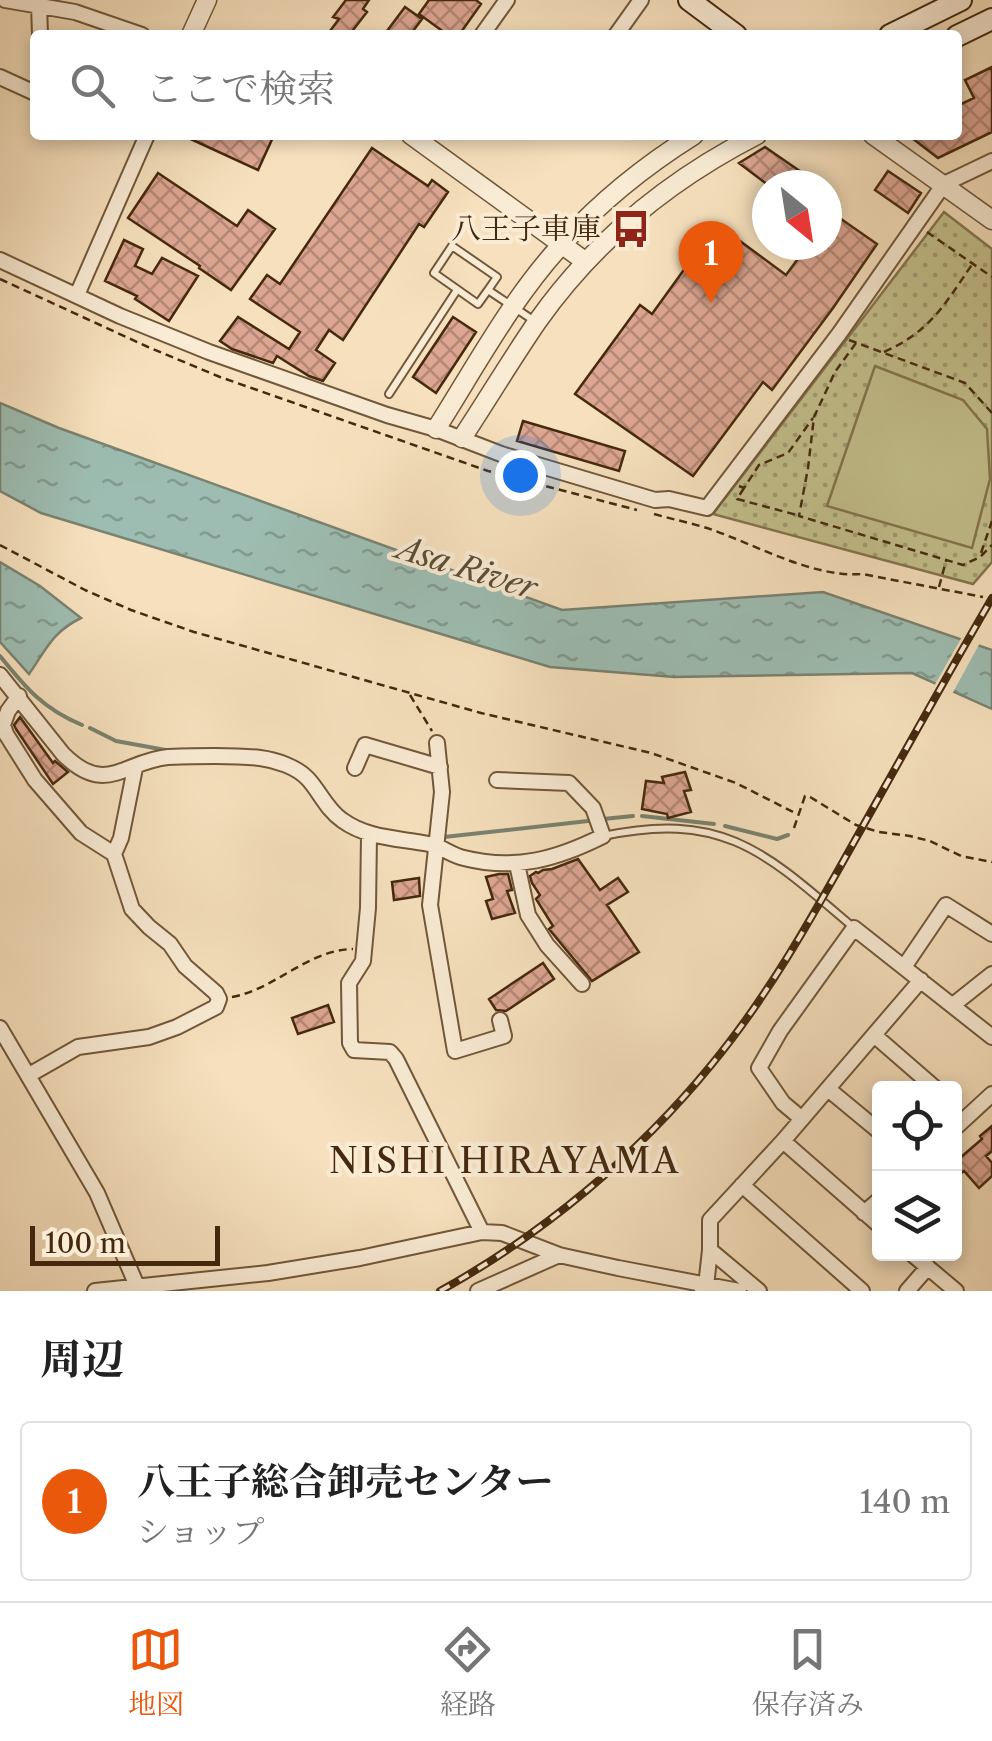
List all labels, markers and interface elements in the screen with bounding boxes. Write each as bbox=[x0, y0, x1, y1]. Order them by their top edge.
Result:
search box bbox=[30, 30, 962, 140]
icon: search bbox=[65, 58, 120, 113]
text: ここで検索 bbox=[145, 65, 335, 112]
north arrow bbox=[752, 170, 842, 260]
bus stop icon: 八王子車庫 bbox=[610, 208, 652, 250]
place label: 八王子車庫 bbox=[451, 210, 601, 247]
pin: 1 bbox=[678, 220, 744, 303]
your location bbox=[495, 450, 546, 501]
water label: Asa River bbox=[388, 526, 544, 608]
map controls bbox=[872, 1081, 962, 1261]
button: locate bbox=[872, 1081, 962, 1171]
district label: NISHI HIRAYAMA bbox=[329, 1139, 681, 1182]
button: layers bbox=[872, 1171, 962, 1261]
scale bar bbox=[30, 1221, 220, 1266]
text: 100 m bbox=[45, 1226, 126, 1260]
text: 周辺 bbox=[40, 1333, 124, 1385]
text: 八王子総合卸売センター bbox=[137, 1458, 553, 1505]
text: 1 bbox=[67, 1482, 82, 1521]
text: 140 m bbox=[859, 1482, 950, 1521]
text: ショップ bbox=[137, 1512, 264, 1551]
tab: 地図 bbox=[128, 1622, 184, 1722]
tab: 経路 bbox=[440, 1622, 496, 1722]
tab: 保存済み bbox=[752, 1622, 864, 1722]

